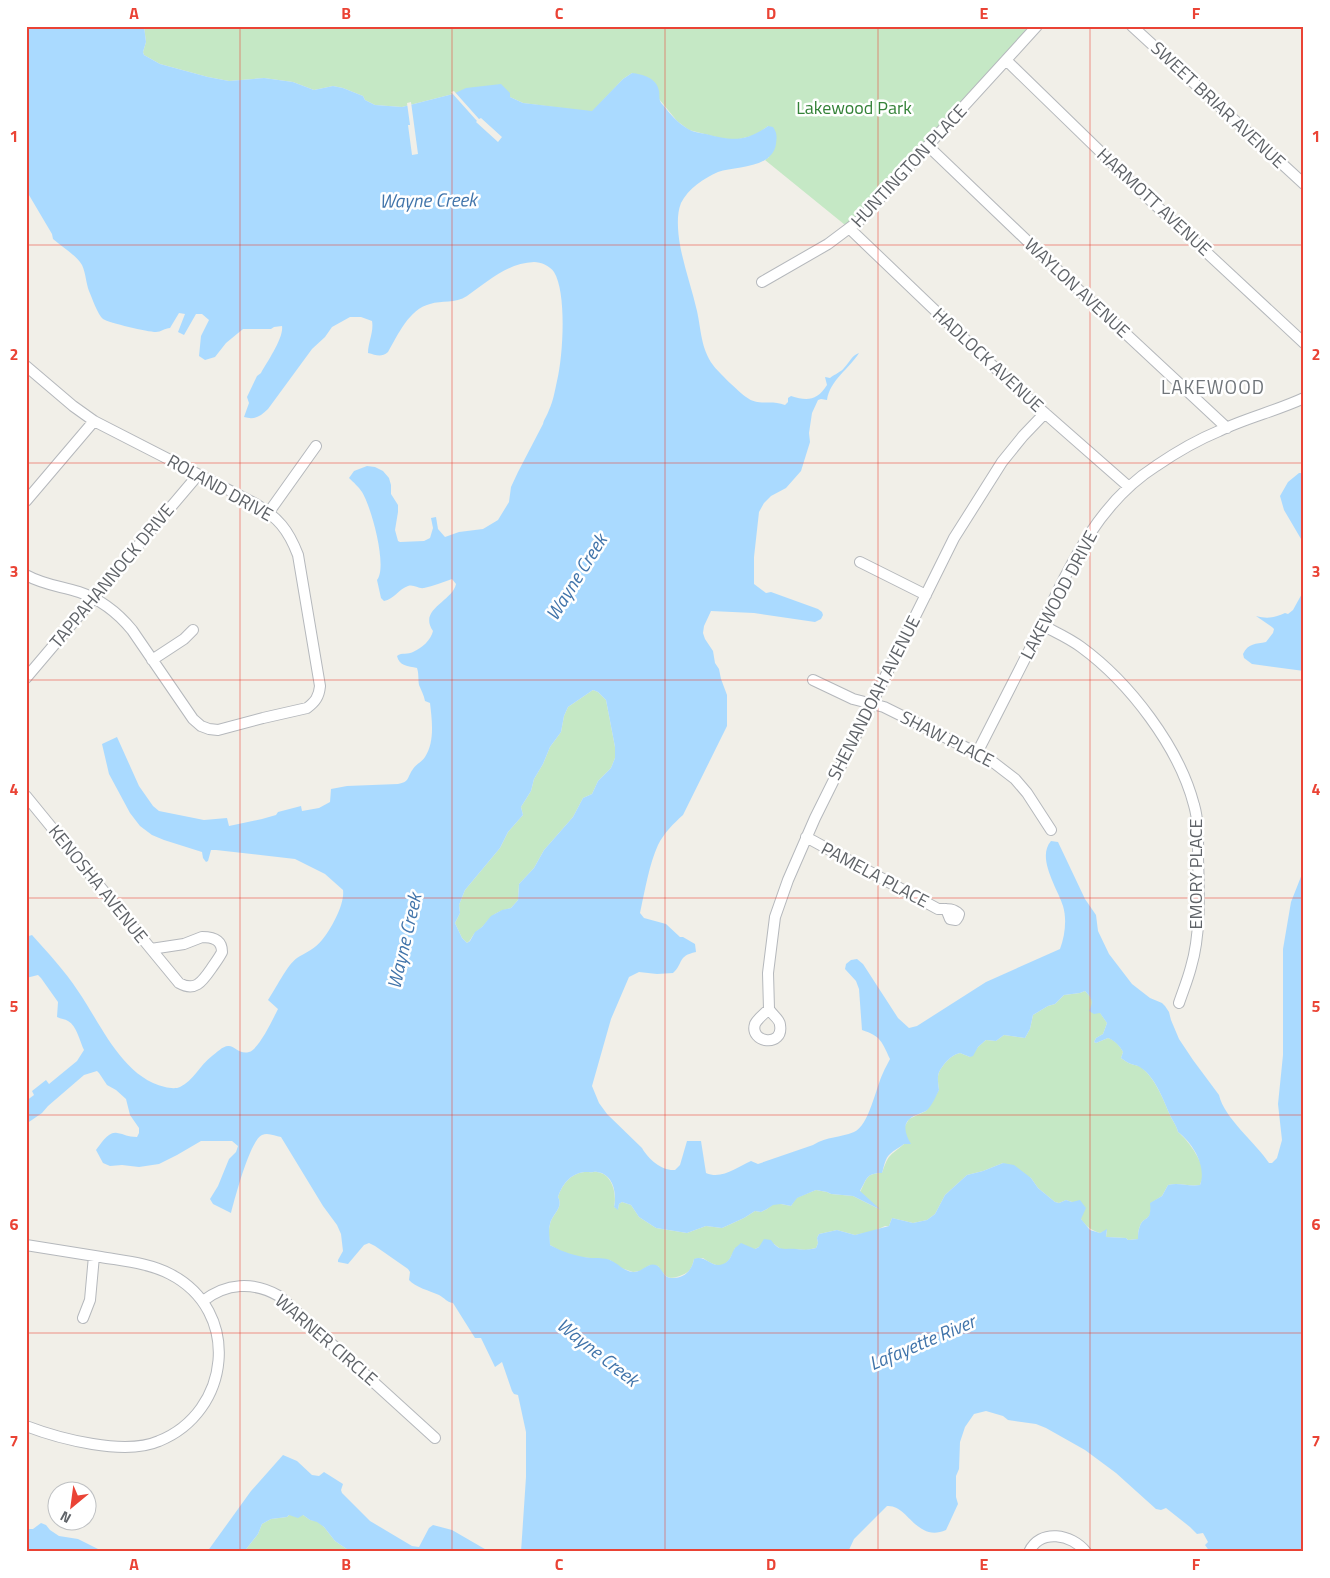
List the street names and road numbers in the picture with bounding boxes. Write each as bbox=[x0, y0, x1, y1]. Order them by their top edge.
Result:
street label: SWEET BRIAR AVENUE bbox=[1145, 35, 1292, 174]
street label: HUNTINGTON PLACE bbox=[844, 98, 973, 233]
street label: HARMOTT AVENUE bbox=[1091, 141, 1218, 262]
street label: WAYLON AVENUE bbox=[1018, 231, 1136, 344]
street label: HADLOCK AVENUE bbox=[927, 301, 1050, 418]
street label: ROLAND DRIVE bbox=[162, 447, 278, 528]
street label: TAPPAHANNOCK DRIVE bbox=[43, 497, 180, 654]
street label: LAKEWOOD DRIVE bbox=[1013, 526, 1104, 664]
street label: SHENANDOAH AVENUE bbox=[820, 611, 927, 785]
street label: SHAW PLACE bbox=[896, 703, 999, 774]
street label: KENOSHA AVENUE bbox=[42, 819, 155, 949]
street label: EMORY PLACE bbox=[1182, 819, 1209, 929]
street label: PAMELA PLACE bbox=[816, 835, 934, 914]
street label: WARNER CIRCLE bbox=[269, 1287, 384, 1392]

